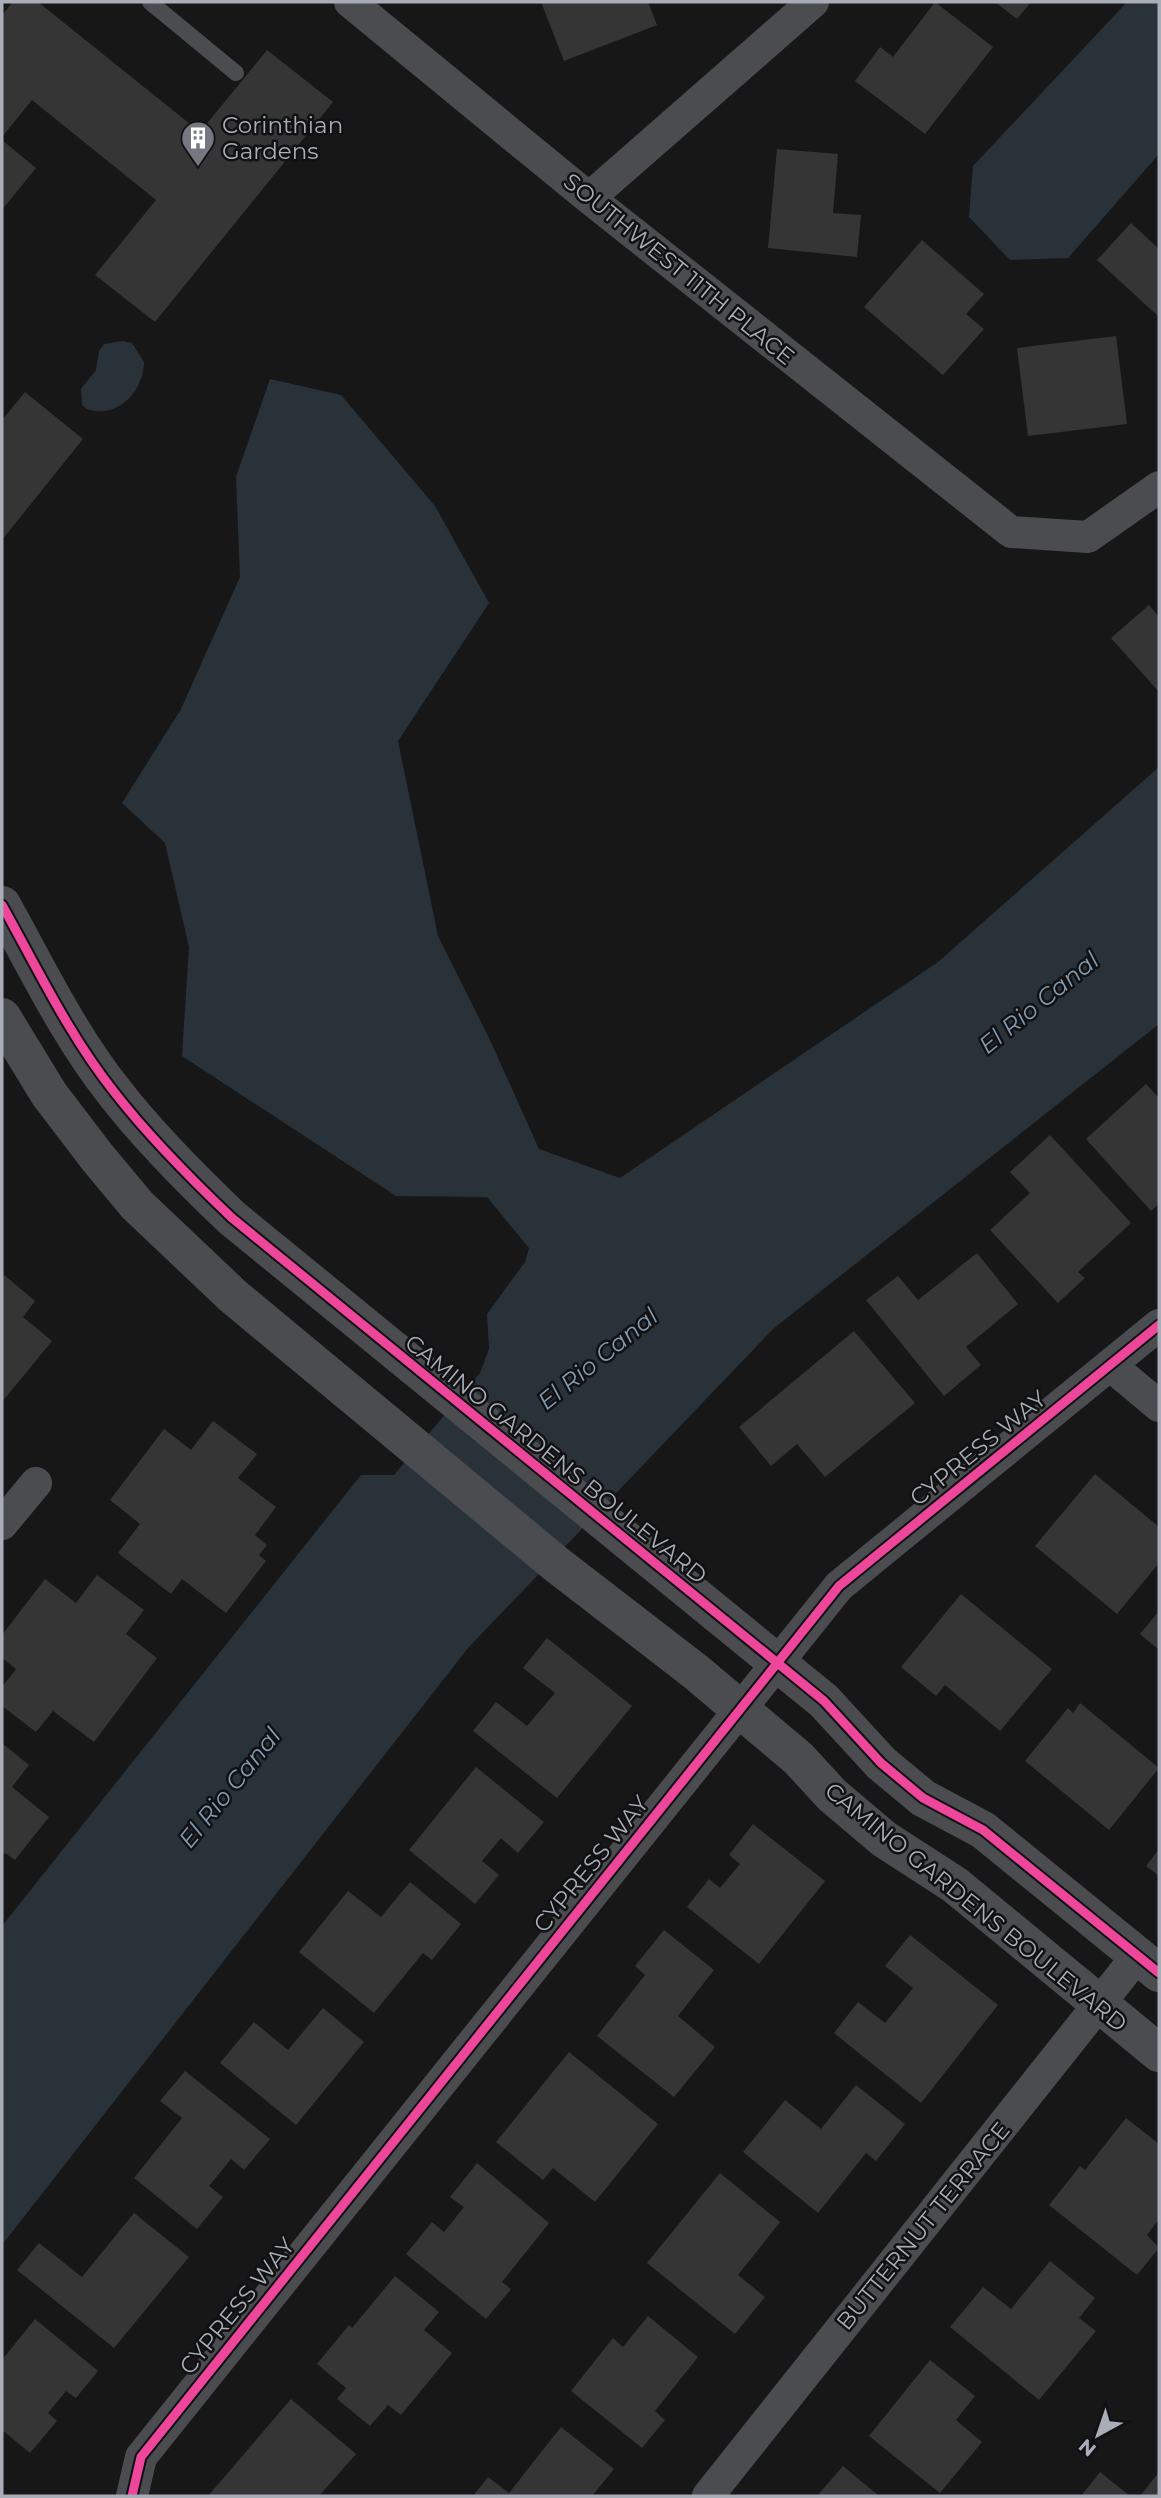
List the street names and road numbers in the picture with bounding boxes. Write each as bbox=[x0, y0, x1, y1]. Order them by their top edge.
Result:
street label: SOUTHWEST 11TH PLACE bbox=[558, 167, 800, 371]
street label: CAMINO GARDENS BOULEVARD bbox=[399, 1328, 713, 1590]
street label: CYPRESS WAY bbox=[904, 1384, 1052, 1512]
street label: CAMINO GARDENS BOULEVARD bbox=[819, 1776, 1133, 2038]
street label: CYPRESS WAY bbox=[527, 1790, 655, 1938]
street label: BUTTERNUT TERRACE bbox=[830, 2116, 1016, 2336]
street label: CYPRESS WAY bbox=[173, 2232, 301, 2380]

